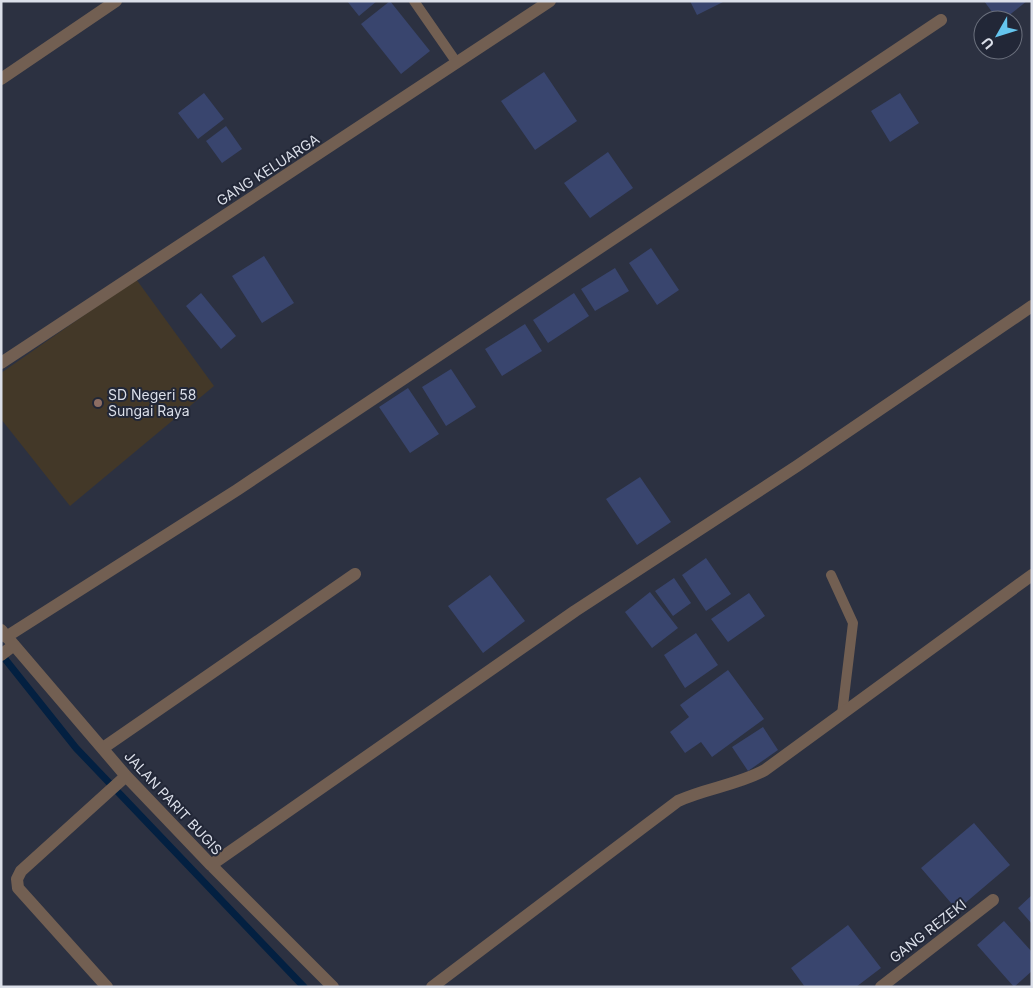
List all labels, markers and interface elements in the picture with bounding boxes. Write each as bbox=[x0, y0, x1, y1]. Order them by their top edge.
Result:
north arrow bbox=[973, 10, 1023, 60]
text: U bbox=[978, 34, 997, 53]
street label: GANG KELUARGA bbox=[213, 130, 323, 209]
place label: SD Negeri 58 Sungai Raya bbox=[108, 386, 196, 419]
marker: SD Negeri 58 Sungai Raya bbox=[92, 397, 104, 409]
street label: JALAN PARIT BUGIS bbox=[121, 747, 226, 858]
street label: GANG REZEKI bbox=[886, 895, 969, 966]

